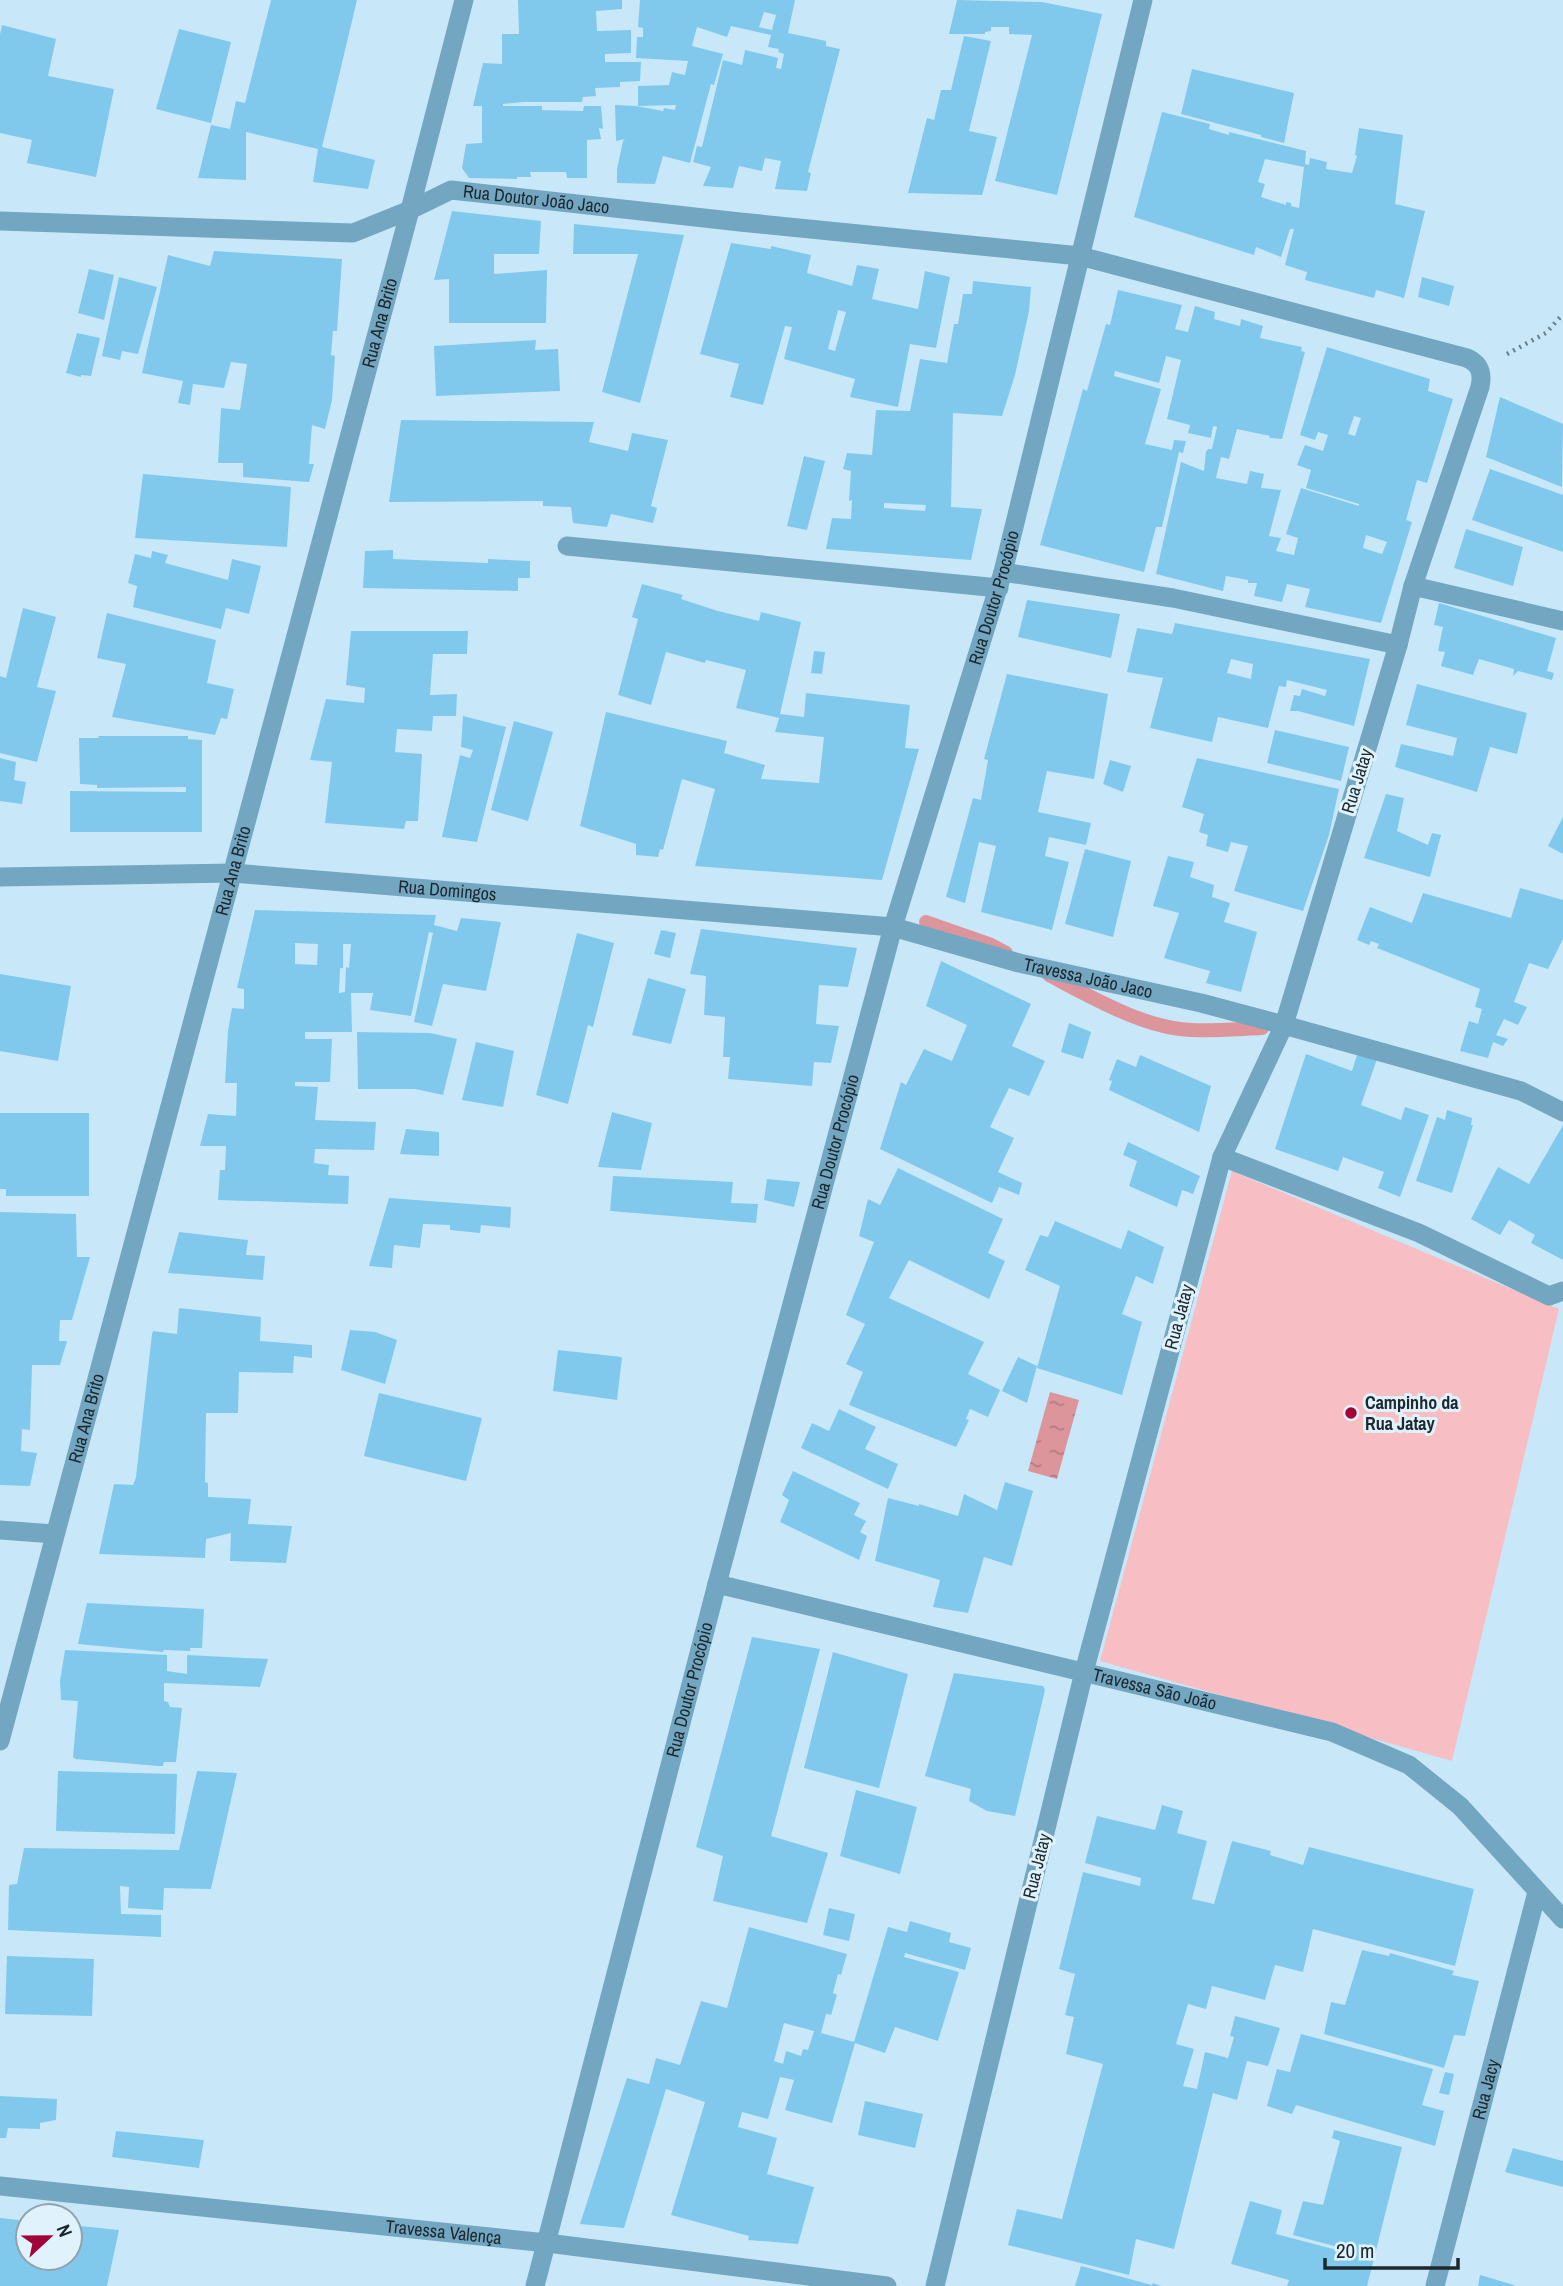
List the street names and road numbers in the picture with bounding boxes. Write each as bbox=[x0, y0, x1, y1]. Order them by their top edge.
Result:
street label: Rua Doutor João Jaco bbox=[462, 178, 611, 219]
street label: Rua Ana Brito bbox=[355, 275, 403, 371]
street label: Rua Doutor Procópio bbox=[962, 528, 1025, 668]
street label: Rua Jatay bbox=[1335, 745, 1378, 816]
street label: Rua Ana Brito bbox=[209, 823, 257, 918]
street label: Rua Domingos bbox=[397, 874, 497, 907]
street label: Travessa João Jaco bbox=[1021, 951, 1155, 1004]
street label: Rua Doutor Procópio bbox=[805, 1071, 865, 1212]
street label: Rua Jatay bbox=[1158, 1281, 1199, 1352]
street label: Rua Ana Brito bbox=[62, 1371, 110, 1466]
street label: Rua Doutor Procópio bbox=[660, 1619, 719, 1760]
street label: Travessa São João bbox=[1090, 1662, 1219, 1716]
street label: Rua Jatay bbox=[1016, 1830, 1057, 1901]
street label: Rua Jacy bbox=[1466, 2056, 1505, 2122]
street label: Travessa Valença bbox=[384, 2213, 503, 2250]

